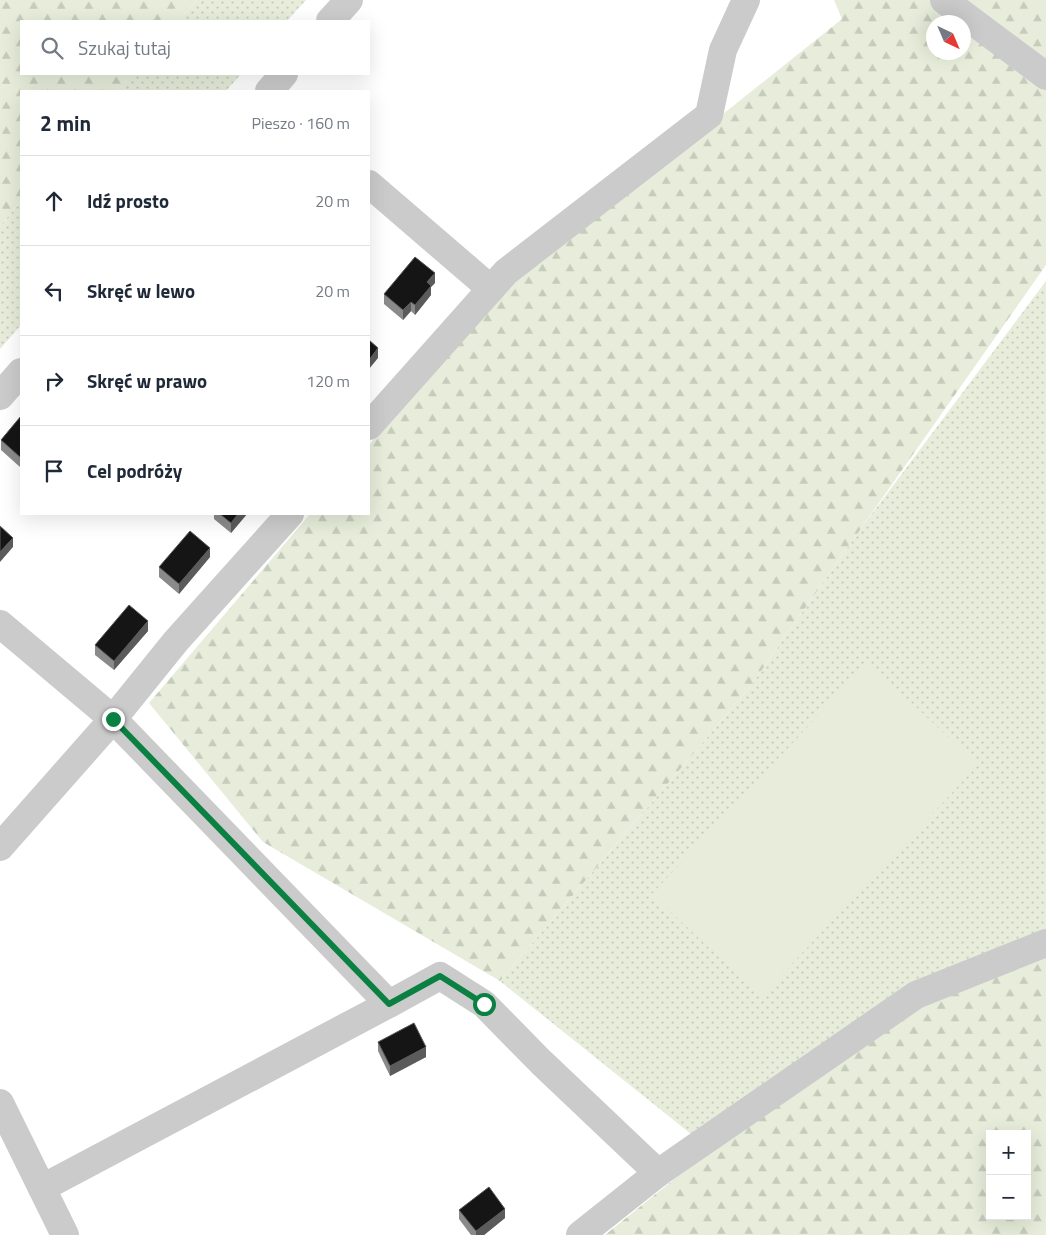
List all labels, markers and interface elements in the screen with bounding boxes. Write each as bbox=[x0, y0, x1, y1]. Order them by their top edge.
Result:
north arrow bbox=[926, 15, 971, 60]
search box bbox=[20, 20, 370, 75]
text: Szukaj tutaj bbox=[78, 33, 171, 62]
icon: search bbox=[38, 34, 66, 62]
text: 2 min bbox=[40, 107, 91, 139]
text: Pieszo · 160 m bbox=[252, 111, 350, 135]
text: Idź prosto bbox=[87, 186, 169, 215]
icon: ahead bbox=[40, 187, 68, 215]
text: 20 m bbox=[315, 189, 350, 213]
text: Skręć w lewo bbox=[87, 276, 195, 305]
icon: left bbox=[40, 277, 68, 305]
text: 20 m bbox=[315, 279, 350, 303]
text: Skręć w prawo bbox=[87, 366, 207, 395]
icon: right bbox=[40, 367, 68, 395]
text: 120 m bbox=[306, 369, 350, 393]
text: Cel podróży bbox=[87, 456, 182, 485]
icon: arrive bbox=[40, 457, 68, 485]
route end bbox=[102, 708, 125, 731]
route start bbox=[473, 993, 496, 1016]
map controls bbox=[986, 1130, 1031, 1220]
button: + bbox=[986, 1130, 1031, 1175]
button: − bbox=[986, 1175, 1031, 1220]

